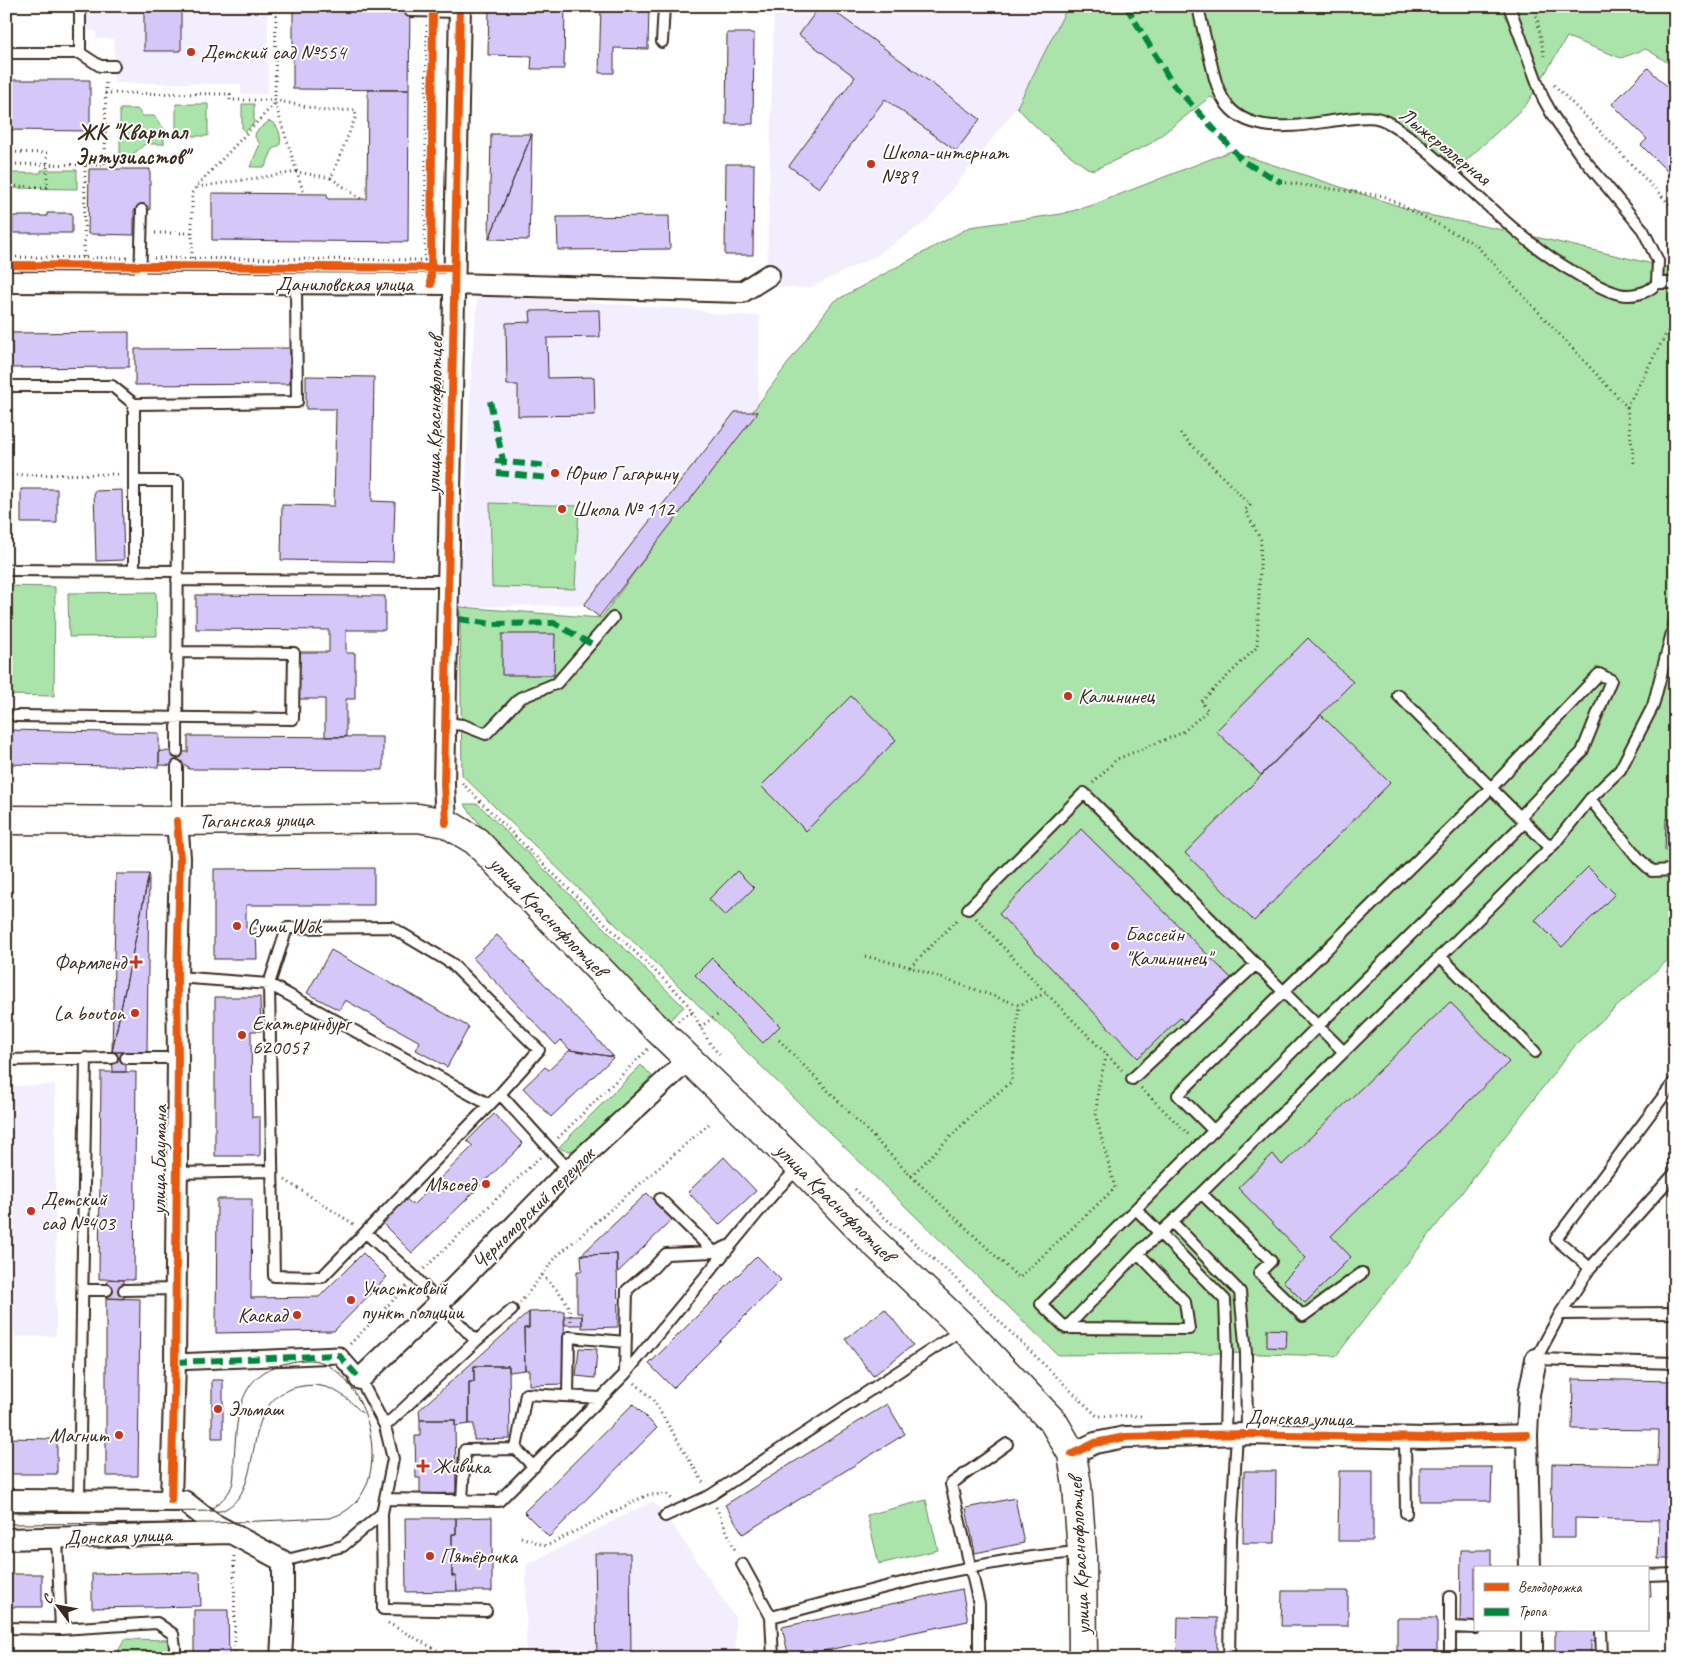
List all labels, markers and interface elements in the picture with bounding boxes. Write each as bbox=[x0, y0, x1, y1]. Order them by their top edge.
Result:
place label: Детский сад №554 bbox=[201, 39, 348, 65]
marker: Детский сад №554 bbox=[185, 46, 197, 58]
street label: Лыжероллерная bbox=[1394, 101, 1497, 192]
district label: ЖК "Квартал Энтузиастов" bbox=[75, 118, 193, 171]
place label: Школа-интернат №89 bbox=[881, 139, 1010, 189]
marker: Школа-интернат №89 bbox=[865, 158, 877, 170]
street label: Даниловская улица bbox=[275, 271, 414, 297]
street label: улица Краснофлотцев bbox=[420, 331, 448, 496]
place label: Юрию Гагарину bbox=[565, 460, 679, 486]
marker: Юрию Гагарину bbox=[549, 467, 561, 479]
place label: Школа № 112 bbox=[572, 496, 676, 522]
marker: Школа № 112 bbox=[556, 503, 568, 515]
place label: Калининец bbox=[1078, 683, 1156, 709]
marker: Калининец bbox=[1062, 690, 1074, 702]
street label: Таганская улица bbox=[198, 806, 316, 834]
street label: улица Краснофлотцев bbox=[483, 849, 615, 985]
place label: Суши Wok bbox=[247, 913, 324, 939]
marker: Суши Wok bbox=[231, 920, 243, 932]
place label: Бассейн "Калининец" bbox=[1125, 921, 1215, 971]
marker: Бассейн "Калининец" bbox=[1109, 940, 1121, 952]
place label: Фармленд bbox=[54, 949, 128, 975]
marker: Фармленд bbox=[130, 956, 142, 968]
place label: La bouton bbox=[54, 1000, 127, 1026]
marker: La bouton bbox=[129, 1007, 141, 1019]
place label: Екатеринбург 620057 bbox=[252, 1010, 353, 1060]
marker: Екатеринбург 620057 bbox=[236, 1029, 248, 1041]
street label: улица Баумана bbox=[145, 1103, 173, 1217]
street label: улица Краснофлотцев bbox=[769, 1136, 903, 1270]
street label: Черноморский переулок bbox=[466, 1140, 601, 1275]
place label: Мясоед bbox=[425, 1171, 478, 1197]
marker: Мясоед bbox=[480, 1178, 492, 1190]
place label: Детский сад №403 bbox=[41, 1186, 117, 1236]
marker: Детский сад №403 bbox=[25, 1205, 37, 1217]
place label: Участковый пункт полиции bbox=[361, 1275, 465, 1325]
marker: Участковый пункт полиции bbox=[345, 1294, 357, 1306]
place label: Каскад bbox=[238, 1302, 289, 1328]
marker: Каскад bbox=[291, 1309, 303, 1321]
place label: Эльмаш bbox=[228, 1396, 284, 1422]
marker: Эльмаш bbox=[212, 1403, 224, 1415]
street label: Донская улица bbox=[1245, 1404, 1355, 1432]
place label: Магнит bbox=[49, 1422, 110, 1448]
marker: Магнит bbox=[113, 1429, 125, 1441]
place label: Живика bbox=[433, 1453, 492, 1479]
marker: Живика bbox=[417, 1460, 429, 1472]
street label: улица Краснофлотцев bbox=[1062, 1472, 1096, 1637]
street label: Донская улица bbox=[64, 1521, 174, 1551]
place label: Пятёрочка bbox=[440, 1543, 519, 1569]
marker: Пятёрочка bbox=[424, 1550, 436, 1562]
legend bbox=[1474, 1566, 1648, 1632]
text: Велодорожка bbox=[1518, 1578, 1582, 1597]
north arrow bbox=[32, 1582, 82, 1632]
text: С bbox=[38, 1590, 58, 1607]
text: Тропа bbox=[1518, 1602, 1547, 1621]

